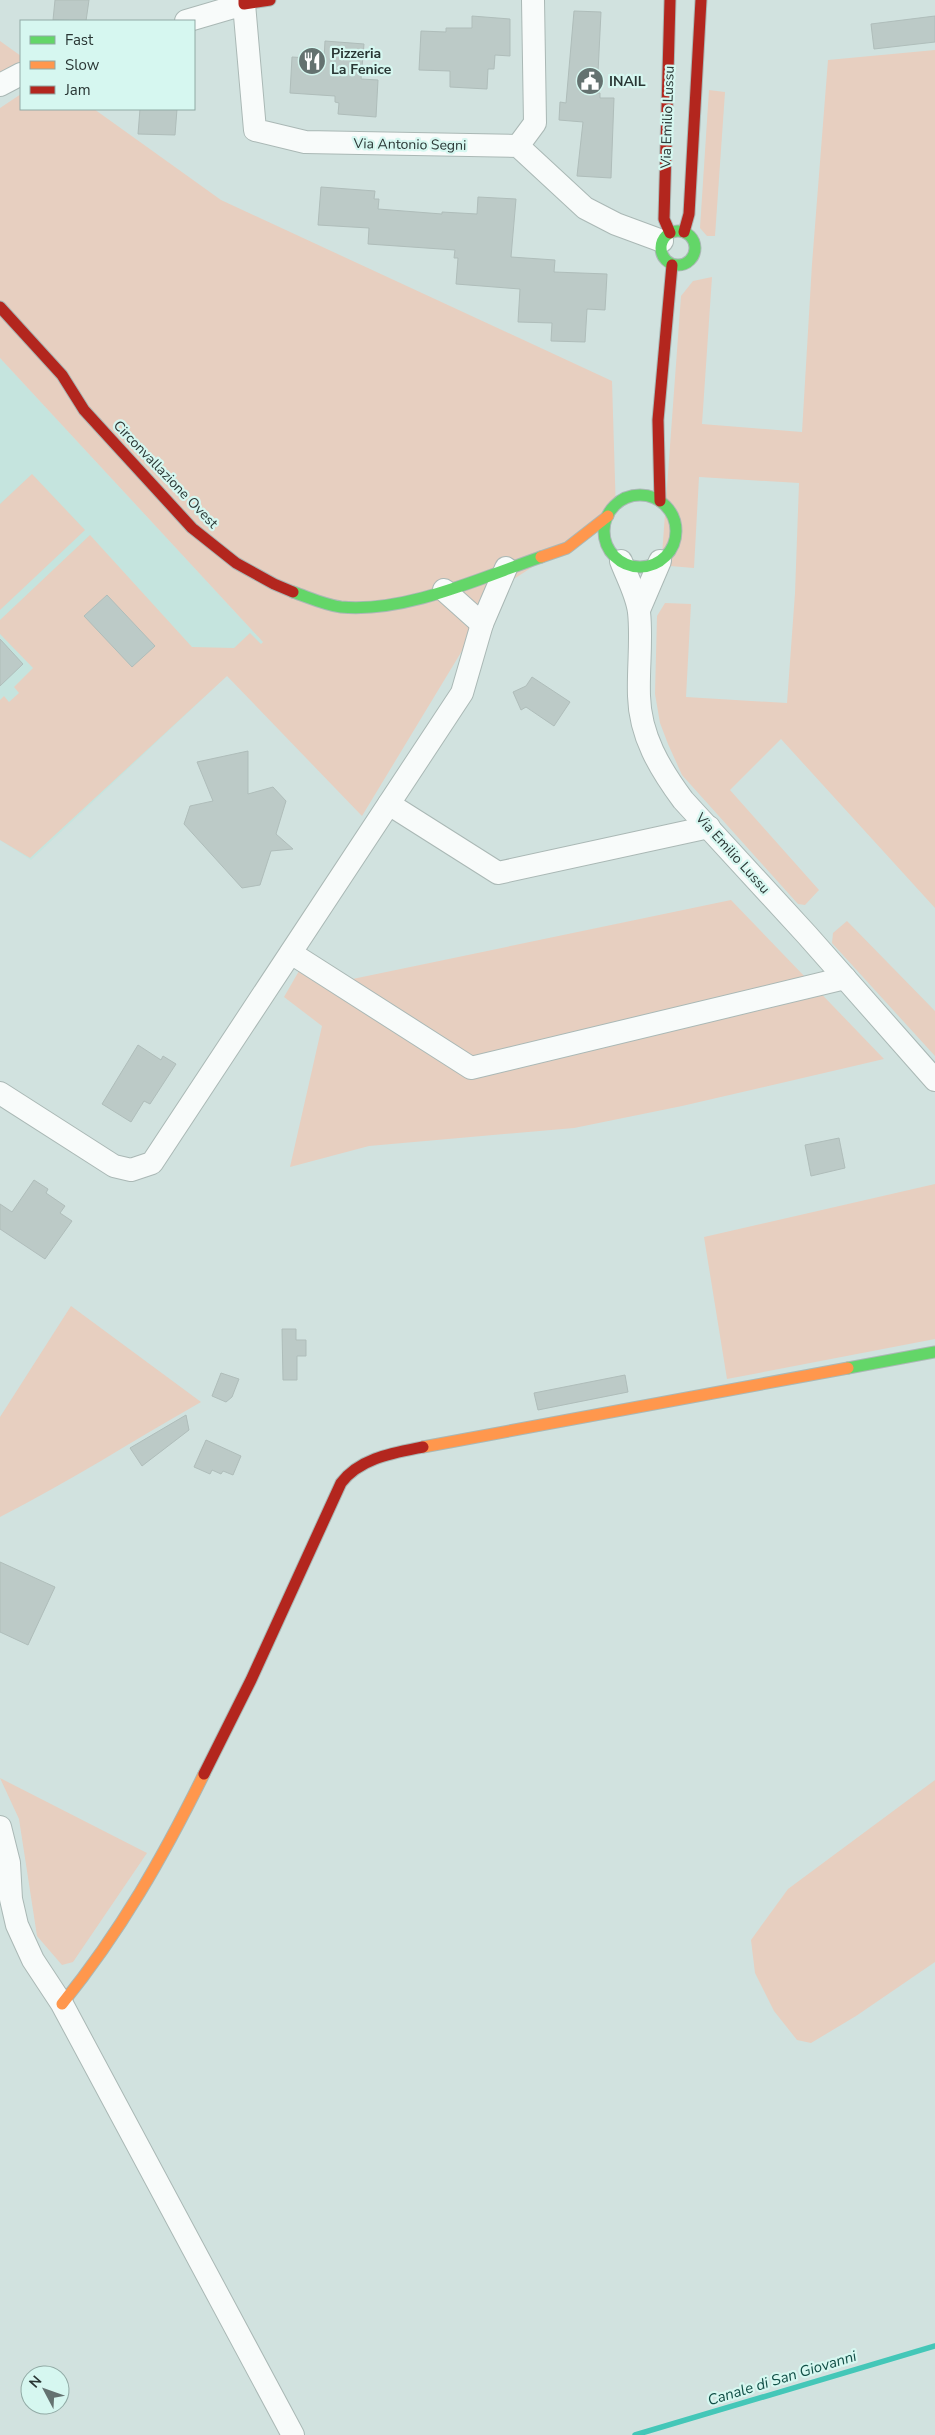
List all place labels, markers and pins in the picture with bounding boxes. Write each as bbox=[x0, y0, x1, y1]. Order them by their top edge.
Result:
place label: Pizzeria La Fenice bbox=[331, 44, 392, 79]
restaurant icon: Pizzeria La Fenice bbox=[297, 46, 327, 76]
public building icon: INAIL bbox=[575, 66, 605, 96]
place label: INAIL bbox=[609, 72, 646, 91]

